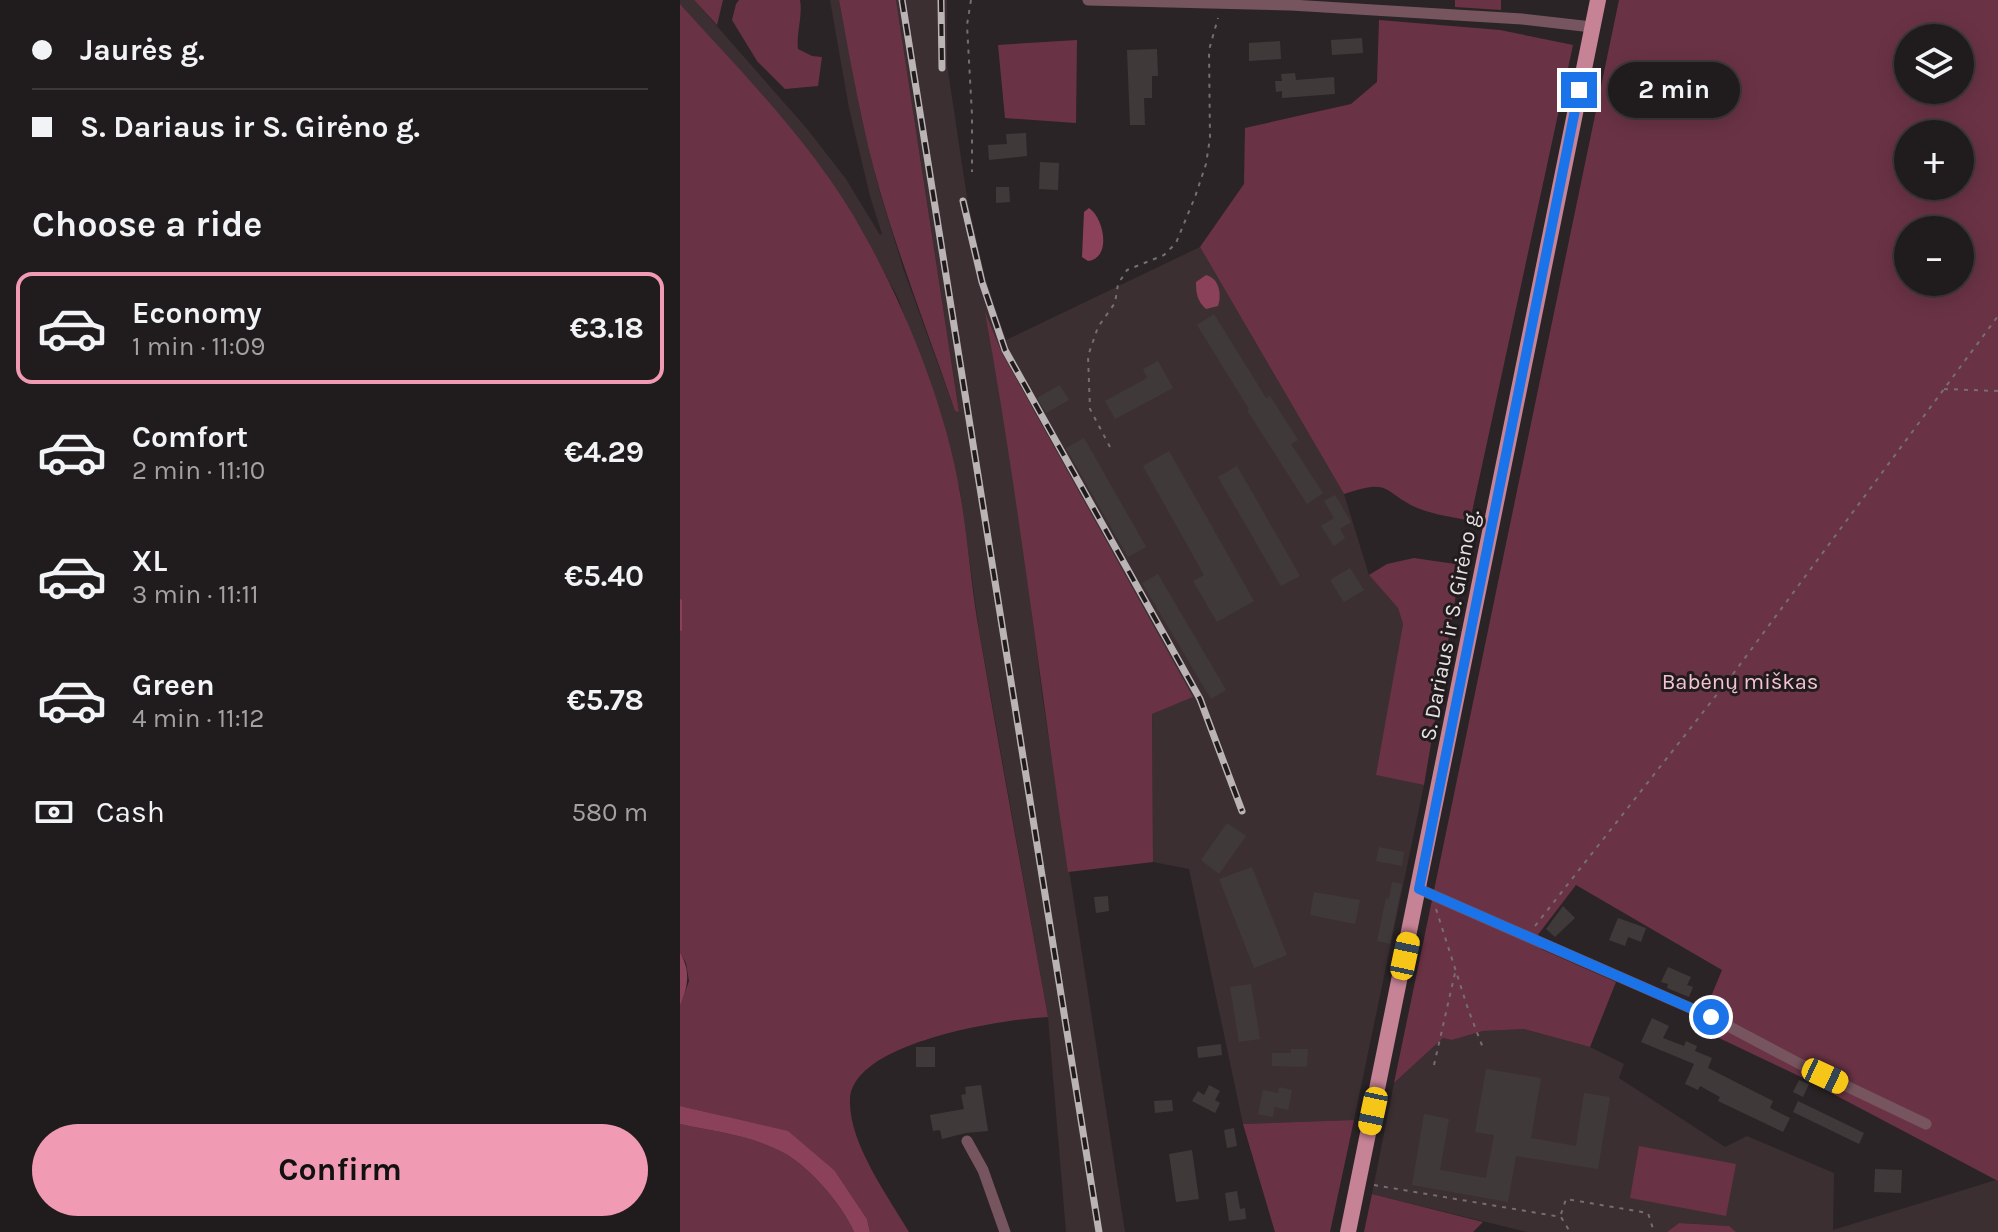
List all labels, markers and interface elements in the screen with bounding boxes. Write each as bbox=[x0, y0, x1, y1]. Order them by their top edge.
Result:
map controls bbox=[1894, 24, 1974, 296]
button: layers bbox=[1894, 24, 1974, 104]
text: Jaurės g. bbox=[80, 32, 205, 68]
callout: 2 min bbox=[1607, 62, 1739, 118]
route end bbox=[1561, 72, 1597, 108]
text: 2 min bbox=[1638, 74, 1710, 105]
text: S. Dariaus ir S. Girėno g. bbox=[80, 109, 420, 145]
button: + bbox=[1894, 120, 1974, 200]
text: Choose a ride bbox=[32, 203, 262, 245]
button: − bbox=[1894, 216, 1974, 296]
icon: car bbox=[36, 292, 108, 364]
text: Economy bbox=[132, 295, 262, 331]
text: €3.18 bbox=[570, 310, 644, 346]
text: 1 min · 11:09 bbox=[132, 331, 265, 362]
icon: car bbox=[36, 416, 108, 488]
text: Comfort bbox=[132, 419, 248, 455]
text: €4.29 bbox=[564, 434, 644, 470]
text: 2 min · 11:10 bbox=[132, 455, 265, 486]
street label: S. Dariaus ir S. Girėno g. bbox=[1415, 507, 1485, 743]
icon: car bbox=[36, 540, 108, 612]
text: XL bbox=[132, 543, 167, 579]
text: €5.40 bbox=[564, 558, 644, 594]
text: 3 min · 11:11 bbox=[132, 579, 259, 610]
icon: car bbox=[36, 664, 108, 736]
text: Green bbox=[132, 667, 215, 703]
park label: Babėnų miškas bbox=[1662, 669, 1818, 695]
text: €5.78 bbox=[567, 682, 644, 718]
text: 4 min · 11:12 bbox=[132, 703, 264, 734]
icon: cash bbox=[32, 790, 76, 834]
text: Cash bbox=[96, 794, 165, 830]
text: 580 m bbox=[571, 797, 648, 828]
car bbox=[1388, 930, 1422, 982]
route start bbox=[1693, 999, 1729, 1035]
car bbox=[1798, 1055, 1852, 1097]
car bbox=[1356, 1085, 1390, 1137]
button: Confirm bbox=[32, 1124, 648, 1216]

